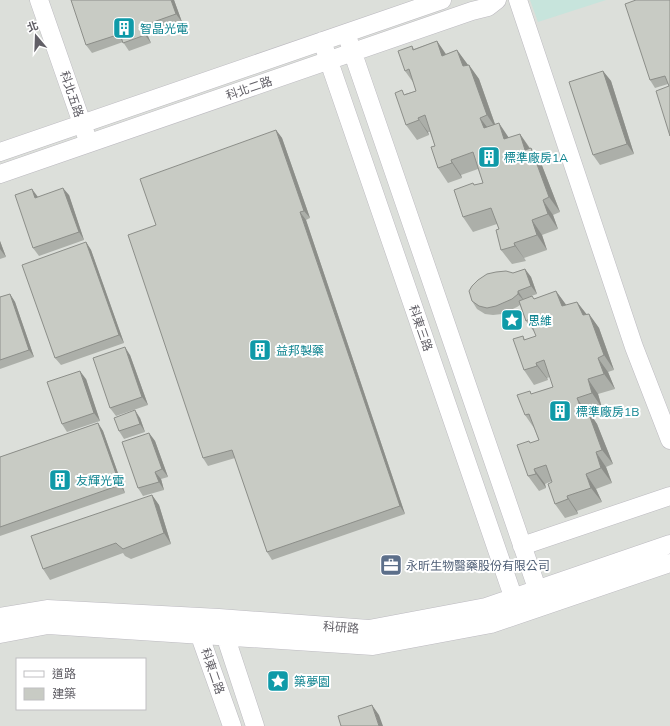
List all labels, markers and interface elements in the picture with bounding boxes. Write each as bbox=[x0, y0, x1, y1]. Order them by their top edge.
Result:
building icon: 智晶光電 bbox=[111, 15, 137, 41]
north arrow bbox=[16, 16, 56, 56]
text: 北 bbox=[25, 18, 40, 35]
place label: 智晶光電 bbox=[140, 21, 188, 36]
street label: 科北五路 bbox=[57, 69, 87, 119]
street label: 科北二路 bbox=[224, 73, 274, 103]
building icon: 標準廠房1A bbox=[476, 144, 502, 170]
place label: 標準廠房1A bbox=[504, 150, 568, 165]
street label: 科東三路 bbox=[406, 303, 436, 353]
place icon: 思維 bbox=[499, 307, 525, 333]
place label: 思維 bbox=[528, 313, 552, 328]
building icon: 益邦製藥 bbox=[247, 337, 273, 363]
place label: 益邦製藥 bbox=[276, 343, 324, 358]
building icon: 標準廠房1B bbox=[547, 398, 573, 424]
place label: 標準廠房1B bbox=[576, 404, 639, 419]
building icon: 友輝光電 bbox=[47, 467, 73, 493]
place label: 友輝光電 bbox=[76, 473, 124, 488]
office icon: 永昕生物醫藥股份有限公司 bbox=[378, 552, 404, 578]
place label: 永昕生物醫藥股份有限公司 bbox=[406, 558, 550, 573]
street label: 科研路 bbox=[323, 618, 359, 636]
street label: 科東二路 bbox=[198, 646, 228, 696]
legend bbox=[16, 658, 146, 710]
text: 道路 bbox=[52, 666, 76, 681]
place icon: 築夢園 bbox=[265, 668, 291, 694]
place label: 築夢園 bbox=[294, 674, 330, 689]
text: 建築 bbox=[52, 686, 76, 701]

